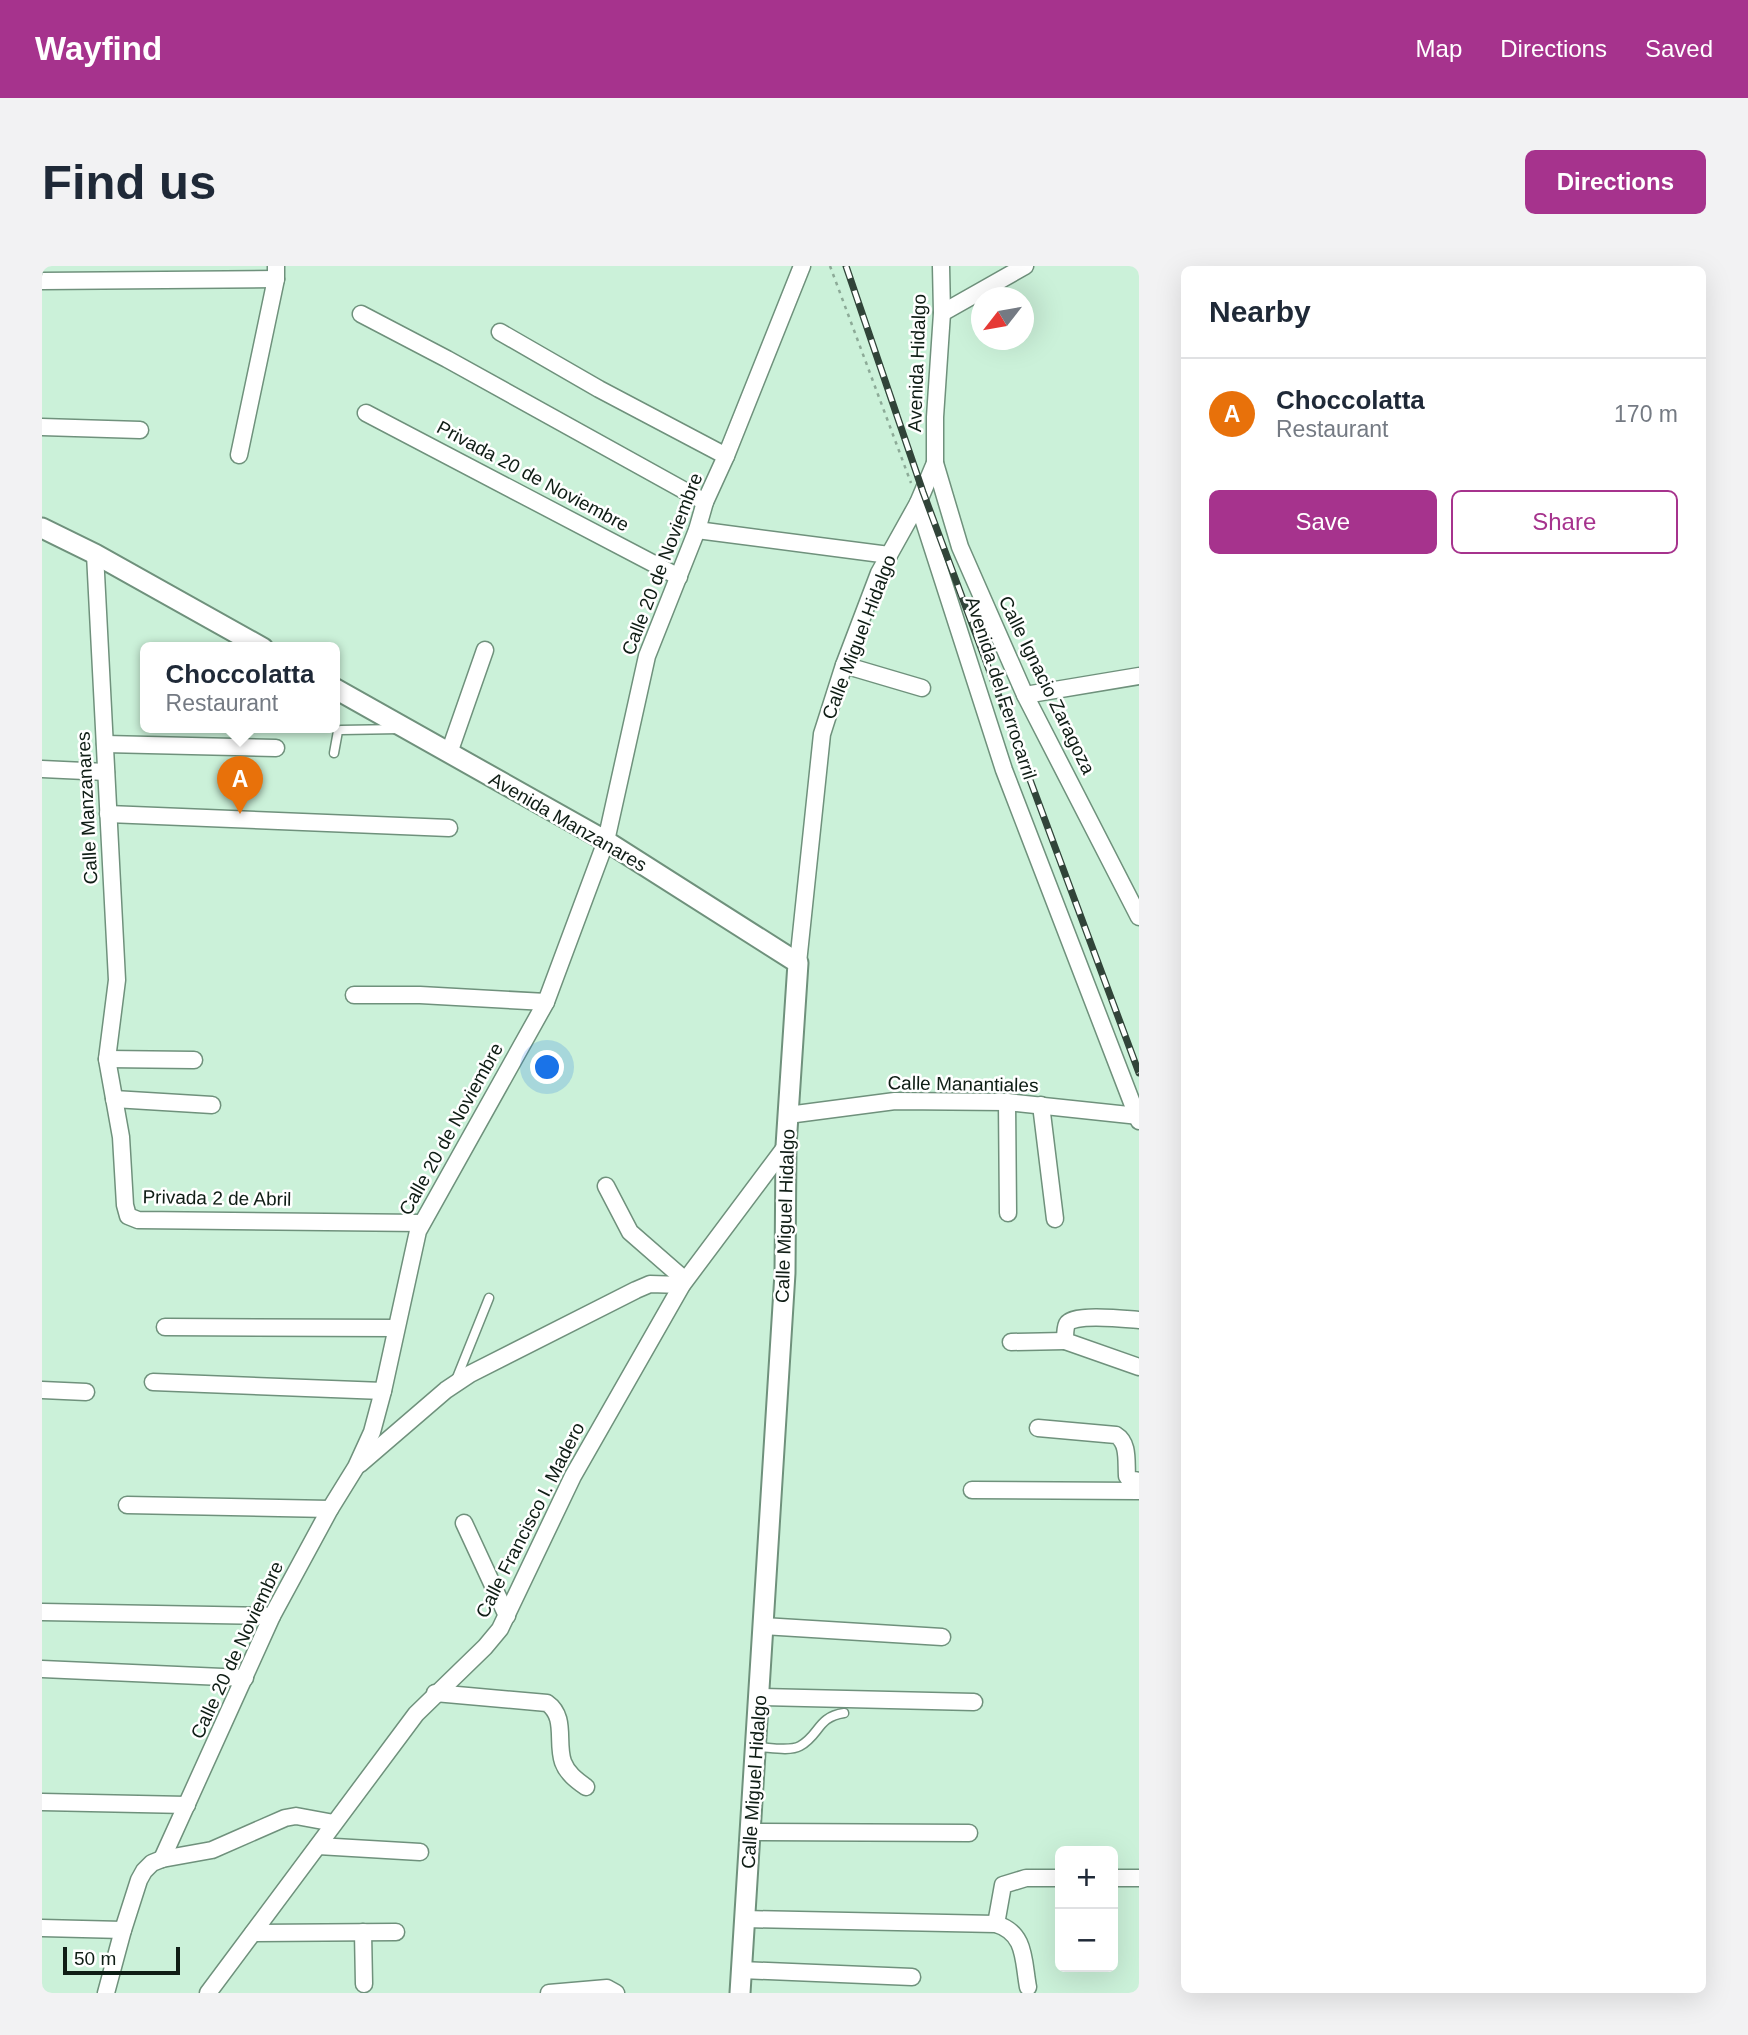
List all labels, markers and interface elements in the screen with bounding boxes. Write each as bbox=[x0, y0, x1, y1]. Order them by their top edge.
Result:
text: Wayfind bbox=[35, 30, 162, 67]
text: Map bbox=[1416, 35, 1462, 62]
text: Directions bbox=[1500, 35, 1607, 62]
text: Saved bbox=[1645, 35, 1713, 62]
button: Directions bbox=[1525, 150, 1706, 214]
text: Find us bbox=[42, 155, 216, 209]
north arrow bbox=[971, 287, 1034, 350]
street label: Avenida Hidalgo bbox=[904, 294, 930, 432]
text: Nearby bbox=[1209, 295, 1311, 328]
text: Choccolatta bbox=[1276, 385, 1425, 415]
text: A bbox=[1224, 401, 1240, 427]
text: 170 m bbox=[1614, 401, 1678, 427]
street label: Privada 20 de Noviembre bbox=[433, 416, 633, 536]
text: Restaurant bbox=[1276, 416, 1389, 442]
street label: Calle 20 de Noviembre bbox=[618, 470, 706, 658]
button: Save bbox=[1209, 490, 1437, 554]
button: Share bbox=[1451, 490, 1678, 554]
street label: Calle Miguel Hidalgo bbox=[818, 552, 900, 722]
street label: Calle Ignacio Zaragoza bbox=[995, 593, 1099, 778]
street label: Avenida del Ferrocarril bbox=[962, 594, 1040, 782]
popup bbox=[140, 642, 340, 733]
text: Choccolatta bbox=[166, 659, 314, 689]
text: Restaurant bbox=[166, 690, 278, 716]
street label: Calle Manzanares bbox=[73, 731, 101, 885]
pin: A bbox=[217, 756, 263, 814]
street label: Avenida Manzanares bbox=[486, 768, 650, 876]
street label: Calle 20 de Noviembre bbox=[395, 1039, 507, 1219]
your location bbox=[530, 1050, 564, 1084]
street label: Calle Manantiales bbox=[887, 1072, 1039, 1096]
street label: Calle Miguel Hidalgo bbox=[771, 1129, 799, 1303]
street label: Privada 2 de Abril bbox=[142, 1186, 292, 1210]
street label: Calle Francisco I. Madero bbox=[472, 1419, 588, 1621]
street label: Calle 20 de Noviembre bbox=[187, 1558, 287, 1742]
street label: Calle Miguel Hidalgo bbox=[737, 1694, 771, 1870]
map controls bbox=[1055, 1846, 1118, 1972]
button: + bbox=[1055, 1846, 1118, 1909]
button: − bbox=[1055, 1909, 1118, 1972]
scale bar bbox=[63, 1944, 180, 1976]
text: 50 m bbox=[74, 1948, 116, 1969]

